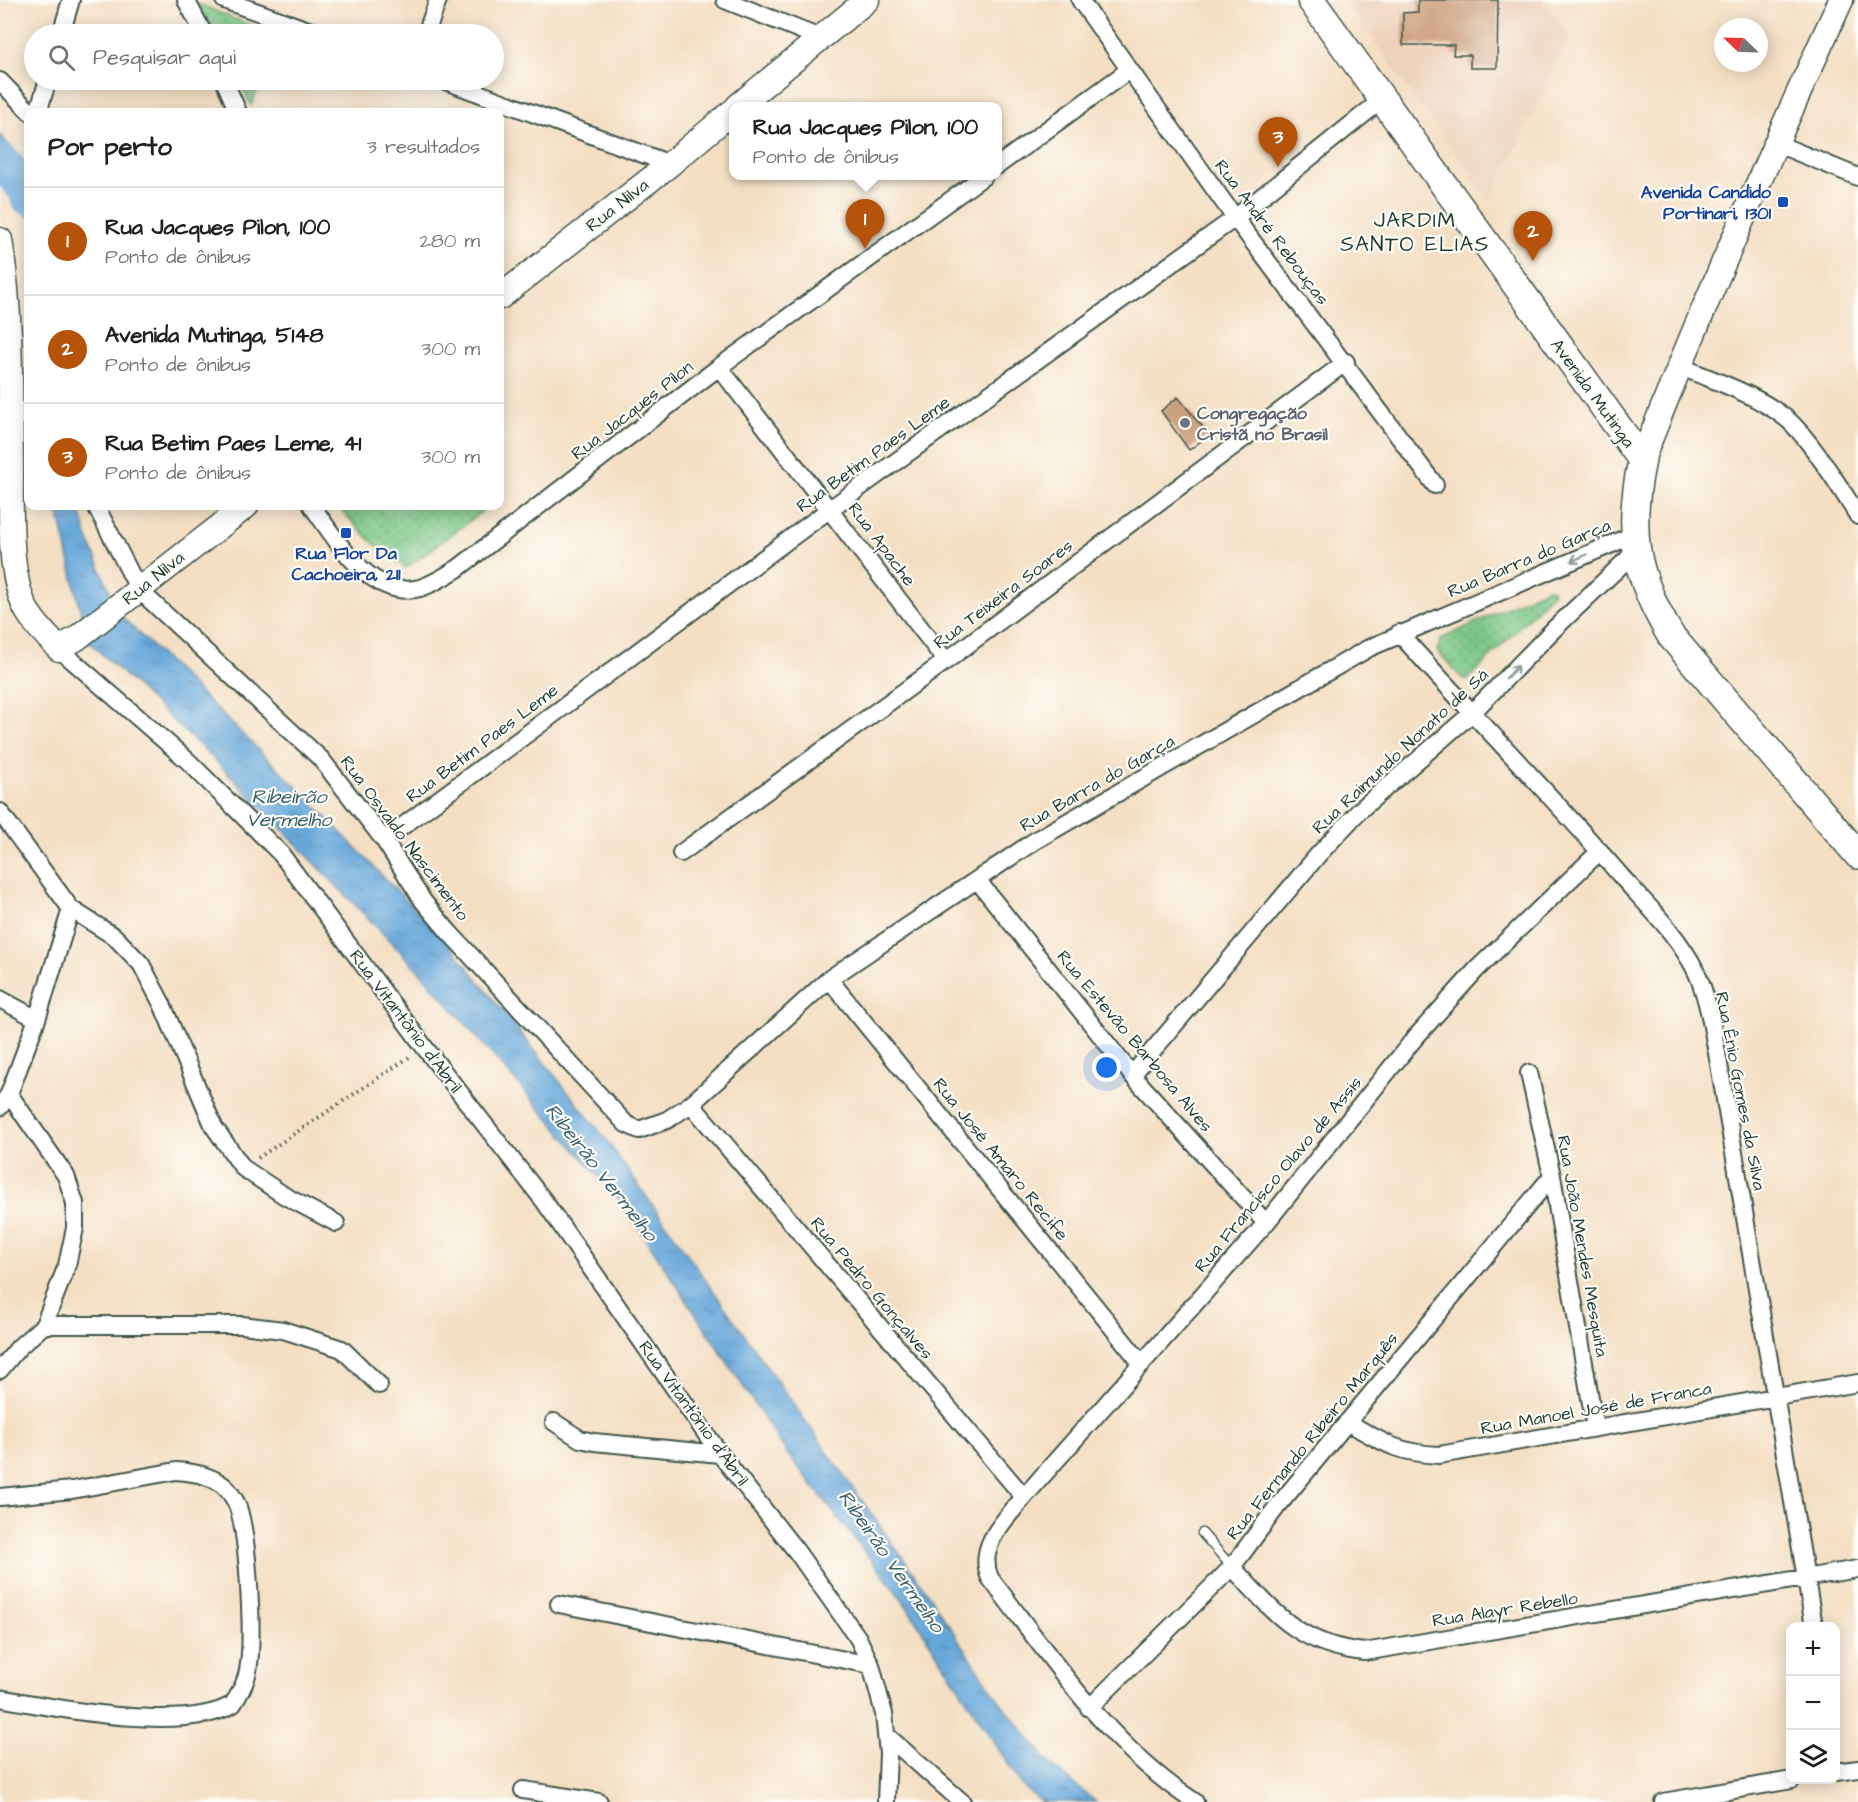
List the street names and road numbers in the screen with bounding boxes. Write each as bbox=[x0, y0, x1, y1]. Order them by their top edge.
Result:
street label: Rua André Rebouças bbox=[1209, 154, 1335, 310]
street label: Rua Nilva bbox=[581, 173, 654, 238]
street label: Avenida Mutinga bbox=[1544, 334, 1641, 454]
street label: Rua Jacques Pilon bbox=[566, 355, 699, 466]
street label: Rua Betim Paes Leme bbox=[791, 390, 956, 519]
street label: Rua Apache bbox=[842, 497, 922, 592]
street label: Rua Barra do Garça bbox=[1444, 513, 1615, 604]
street label: Rua Teixeira Soares bbox=[928, 534, 1078, 655]
street label: Rua Nilva bbox=[117, 545, 190, 611]
street label: Rua Raimundo Nonato de Sá bbox=[1307, 663, 1494, 840]
street label: Rua Betim Paes Leme bbox=[401, 678, 564, 809]
street label: Rua Barra do Garça bbox=[1015, 729, 1179, 838]
street label: Rua Osvaldo Nascimento bbox=[334, 750, 475, 926]
street label: Rua Vitantônio d'Abril bbox=[343, 944, 468, 1098]
street label: Rua Estevão Barbosa Alves bbox=[1051, 945, 1218, 1138]
street label: Rua Ênio Gomes da Silva bbox=[1709, 990, 1772, 1193]
street label: Rua Francisco Olavo de Assis bbox=[1189, 1071, 1368, 1278]
street label: Rua José Amaro Recife bbox=[927, 1073, 1074, 1246]
street label: Rua João Mendes Mesquita bbox=[1551, 1133, 1614, 1359]
street label: Rua Pedro Gonçalves bbox=[804, 1212, 939, 1365]
street label: Rua Fernando Ribeiro Marquês bbox=[1221, 1327, 1404, 1545]
street label: Rua Vitantônio d'Abril bbox=[632, 1336, 755, 1491]
street label: Rua Manoel José de Franca bbox=[1479, 1376, 1714, 1441]
street label: Rua Alayr Rebello bbox=[1430, 1586, 1580, 1634]

